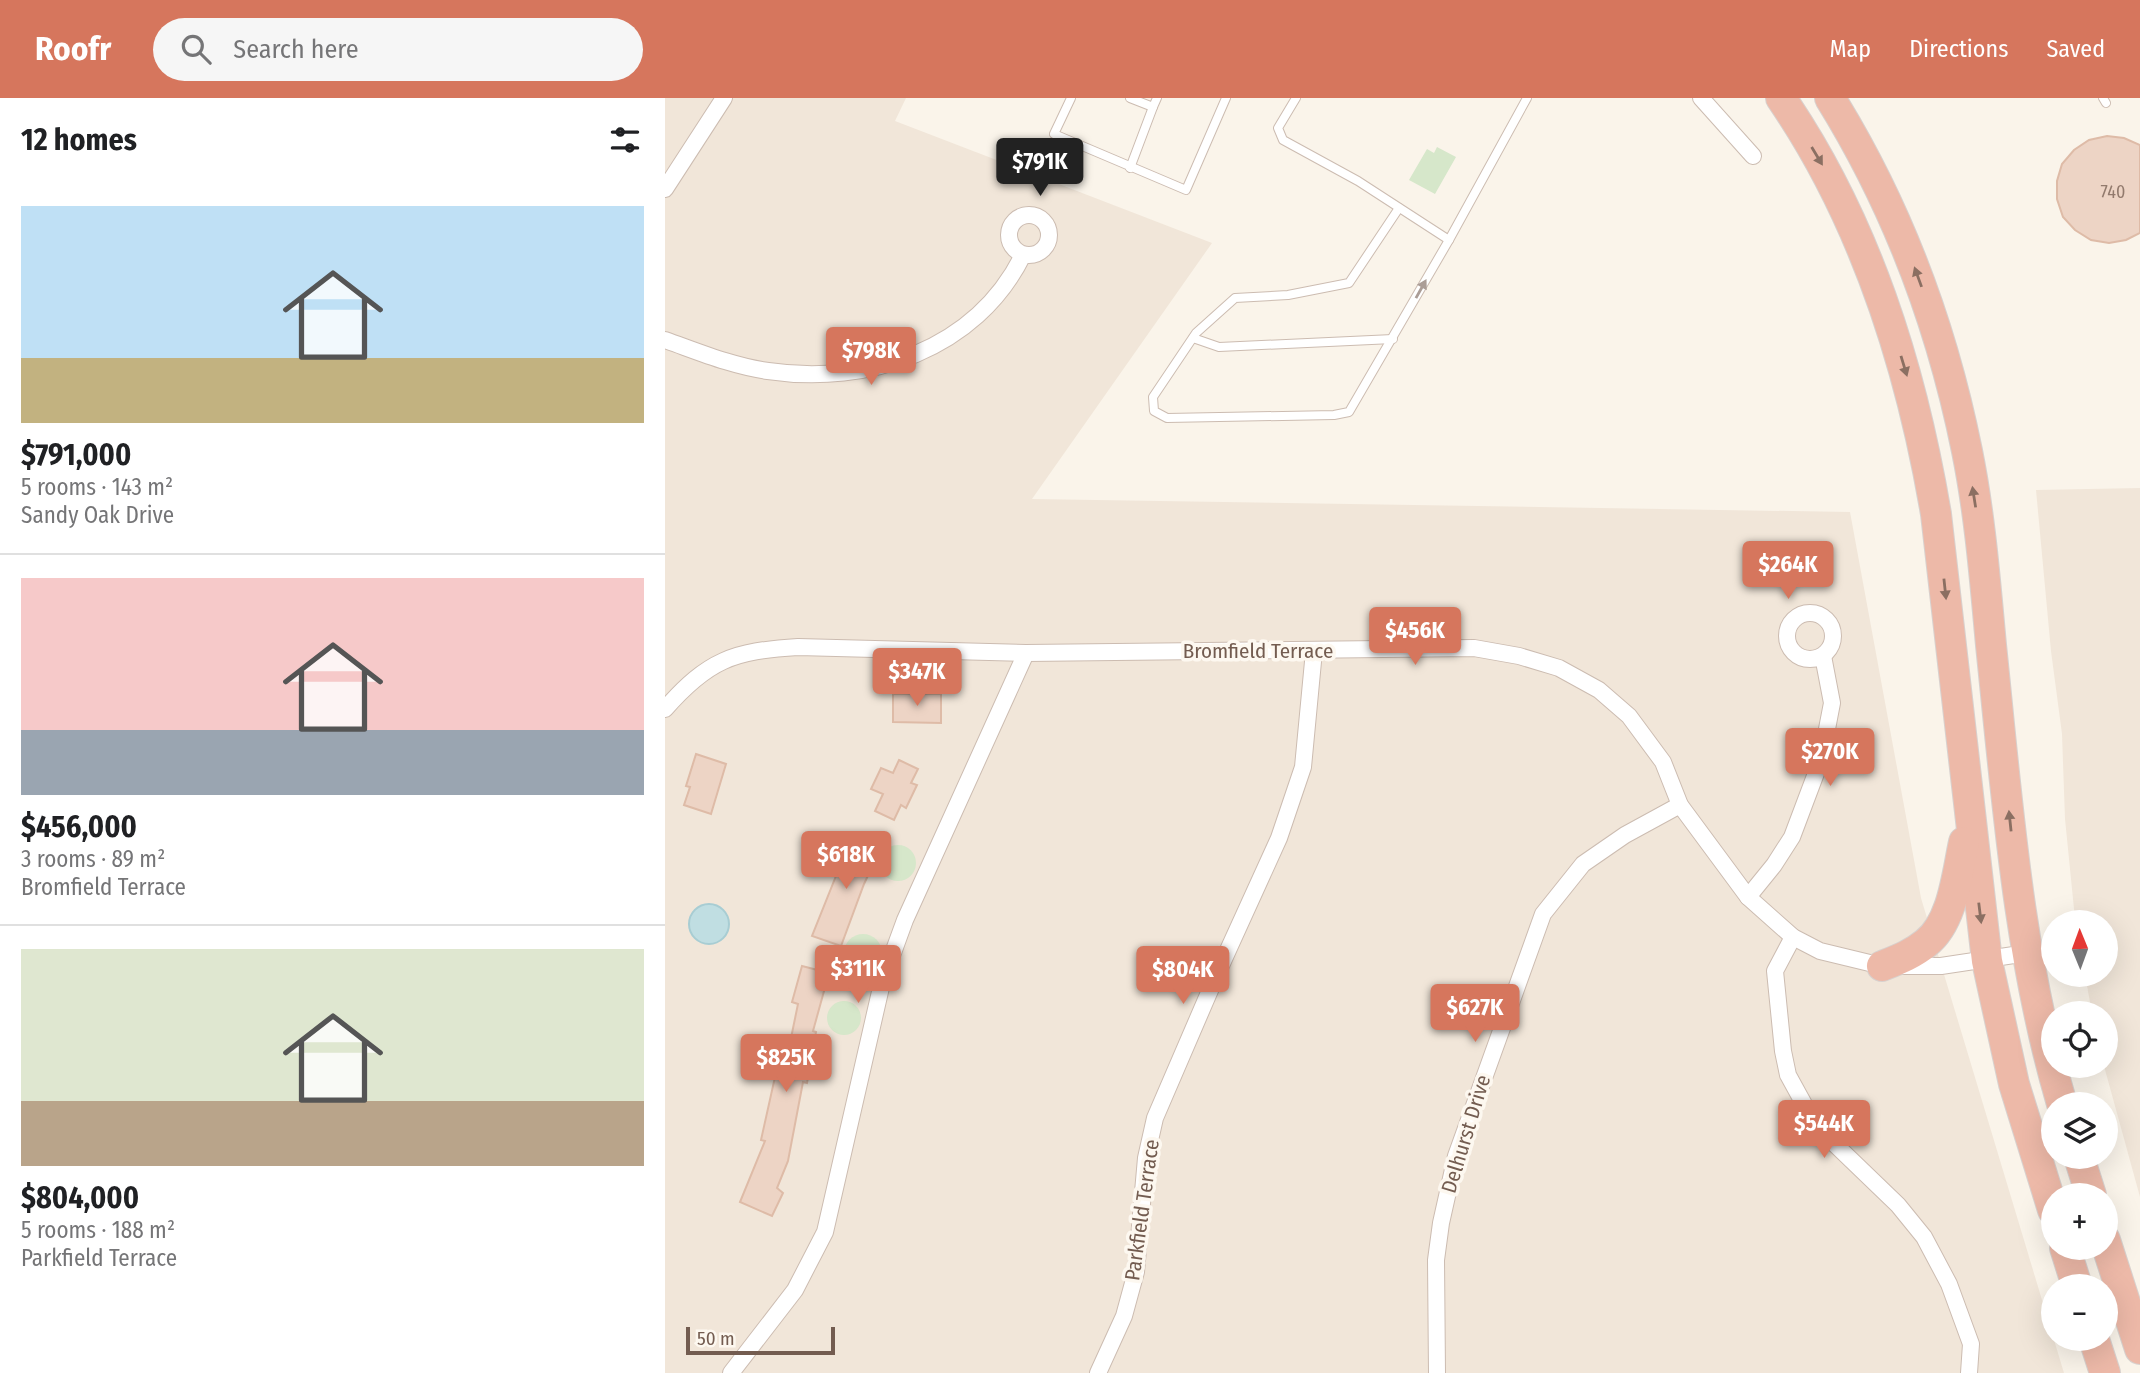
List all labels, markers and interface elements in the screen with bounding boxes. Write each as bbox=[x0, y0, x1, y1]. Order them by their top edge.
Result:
search box bbox=[153, 18, 643, 81]
text: Roofr bbox=[35, 29, 111, 69]
icon: search bbox=[177, 30, 215, 68]
text: Search here bbox=[233, 34, 359, 65]
text: Map bbox=[1830, 35, 1871, 63]
text: Directions bbox=[1909, 35, 2008, 63]
text: Saved bbox=[2046, 35, 2105, 63]
icon: filters bbox=[606, 121, 644, 159]
text: 12 homes bbox=[21, 122, 137, 158]
pin: $791K bbox=[991, 139, 1089, 198]
text: $791K bbox=[1012, 147, 1068, 175]
one-way arrow bbox=[1811, 147, 1823, 166]
house number: 740 bbox=[2101, 181, 2125, 203]
icon: home bbox=[270, 252, 396, 378]
one-way arrow bbox=[1912, 267, 1923, 288]
one-way arrow bbox=[1415, 280, 1427, 299]
pin: $798K bbox=[822, 328, 920, 387]
text: $798K bbox=[842, 336, 900, 364]
one-way arrow bbox=[1899, 356, 1909, 377]
text: $791,000 bbox=[21, 437, 131, 473]
text: 5 rooms · 143 m² bbox=[21, 473, 173, 501]
one-way arrow bbox=[1968, 486, 1979, 508]
text: Sandy Oak Drive bbox=[21, 501, 174, 529]
pin: $264K bbox=[1739, 542, 1837, 601]
text: $264K bbox=[1758, 550, 1818, 578]
one-way arrow bbox=[1939, 579, 1950, 601]
pin: $456K bbox=[1366, 608, 1464, 667]
text: $456K bbox=[1385, 616, 1445, 644]
icon: home bbox=[270, 624, 396, 750]
street label: Bromfield Terrace bbox=[1183, 638, 1333, 664]
pin: $347K bbox=[868, 648, 966, 708]
text: $347K bbox=[889, 657, 945, 685]
pin: $270K bbox=[1781, 728, 1879, 788]
text: $270K bbox=[1801, 737, 1859, 765]
text: $456,000 bbox=[21, 809, 137, 845]
one-way arrow bbox=[2005, 810, 2016, 832]
pin: $618K bbox=[797, 832, 895, 891]
text: $618K bbox=[817, 840, 875, 868]
text: 3 rooms · 89 m² bbox=[21, 845, 165, 873]
text: Bromfield Terrace bbox=[21, 873, 186, 901]
one-way arrow bbox=[1974, 902, 1985, 924]
north arrow bbox=[2041, 910, 2117, 987]
map controls bbox=[2041, 910, 2118, 1351]
pin: $311K bbox=[809, 946, 907, 1005]
pin: $804K bbox=[1134, 946, 1232, 1006]
text: $311K bbox=[831, 954, 885, 982]
text: $804K bbox=[1152, 955, 1214, 983]
pin: $627K bbox=[1426, 984, 1524, 1044]
text: $627K bbox=[1447, 993, 1503, 1021]
icon: home bbox=[270, 995, 396, 1121]
button: locate bbox=[2041, 1001, 2118, 1078]
pin: $825K bbox=[737, 1034, 835, 1094]
text: $825K bbox=[757, 1043, 815, 1071]
street label: Delhurst Drive bbox=[1436, 1072, 1496, 1196]
button: layers bbox=[2041, 1092, 2118, 1169]
pin: $544K bbox=[1775, 1100, 1873, 1160]
text: $544K bbox=[1794, 1109, 1854, 1137]
street label: Parkfield Terrace bbox=[1119, 1138, 1165, 1282]
text: $804,000 bbox=[21, 1180, 139, 1216]
button: + bbox=[2041, 1183, 2118, 1260]
text: 5 rooms · 188 m² bbox=[21, 1216, 175, 1244]
text: Parkfield Terrace bbox=[21, 1244, 177, 1272]
button: − bbox=[2041, 1274, 2118, 1351]
scale bar bbox=[686, 1324, 835, 1356]
text: 50 m bbox=[697, 1327, 735, 1350]

